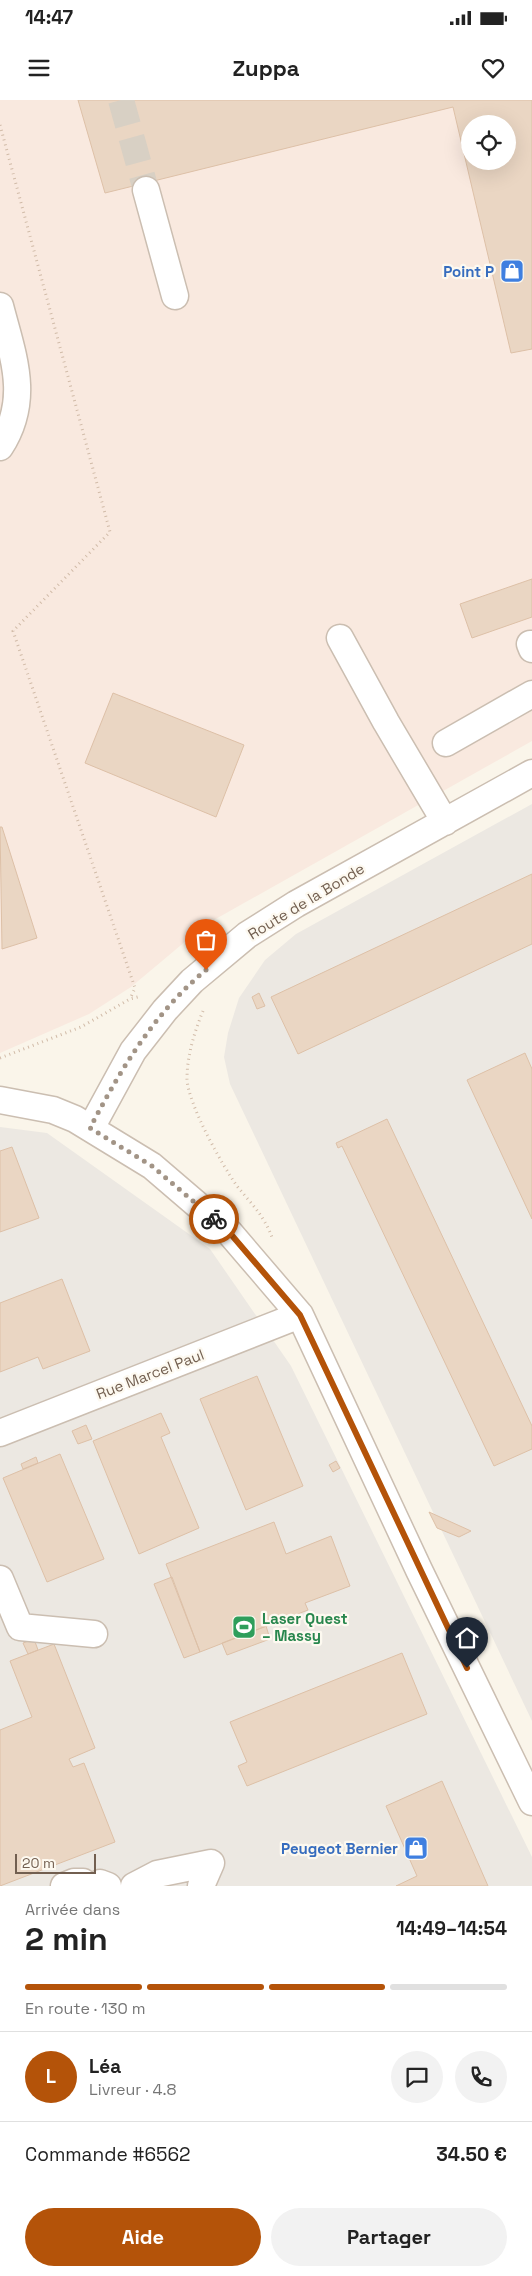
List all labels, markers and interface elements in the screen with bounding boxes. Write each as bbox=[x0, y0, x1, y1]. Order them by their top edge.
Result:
text: 14:47 bbox=[25, 5, 73, 30]
icon: menu bbox=[25, 54, 53, 82]
text: Zuppa bbox=[233, 54, 299, 82]
icon: heart bbox=[479, 54, 507, 82]
map controls bbox=[461, 115, 516, 170]
button: locate bbox=[461, 115, 516, 170]
shop icon: Point P bbox=[499, 258, 525, 284]
place label: Point P bbox=[443, 262, 494, 281]
street label: Route de la Bonde bbox=[244, 859, 368, 943]
pin bbox=[185, 919, 227, 970]
icon: bag bbox=[192, 926, 220, 954]
courier bbox=[189, 1194, 239, 1244]
icon: bike bbox=[200, 1205, 228, 1233]
street label: Rue Marcel Paul bbox=[93, 1345, 207, 1403]
place label: Laser Quest – Massy bbox=[262, 1609, 348, 1645]
sports icon: Laser Quest – Massy bbox=[231, 1614, 257, 1640]
pin bbox=[446, 1617, 488, 1668]
icon: home bbox=[453, 1624, 481, 1652]
shop icon: Peugeot Bernier bbox=[403, 1835, 429, 1861]
place label: Peugeot Bernier bbox=[281, 1839, 398, 1858]
scale bar bbox=[15, 1851, 96, 1874]
text: 20 m bbox=[22, 1854, 55, 1872]
text: Arrivée dans bbox=[25, 1899, 120, 1920]
text: 14:49–14:54 bbox=[396, 1916, 507, 1941]
text: 2 min bbox=[25, 1919, 108, 1959]
text: En route · 130 m bbox=[25, 1998, 146, 2019]
button: chat bbox=[391, 2051, 443, 2103]
button: phone bbox=[455, 2051, 507, 2103]
text: Léa bbox=[89, 2054, 121, 2079]
text: L bbox=[46, 2064, 56, 2089]
text: Livreur · 4.8 bbox=[89, 2079, 177, 2100]
text: Commande #6562 bbox=[25, 2142, 191, 2167]
text: 34.50 € bbox=[436, 2142, 507, 2167]
button: Aide bbox=[25, 2208, 261, 2266]
button: Partager bbox=[271, 2208, 507, 2266]

